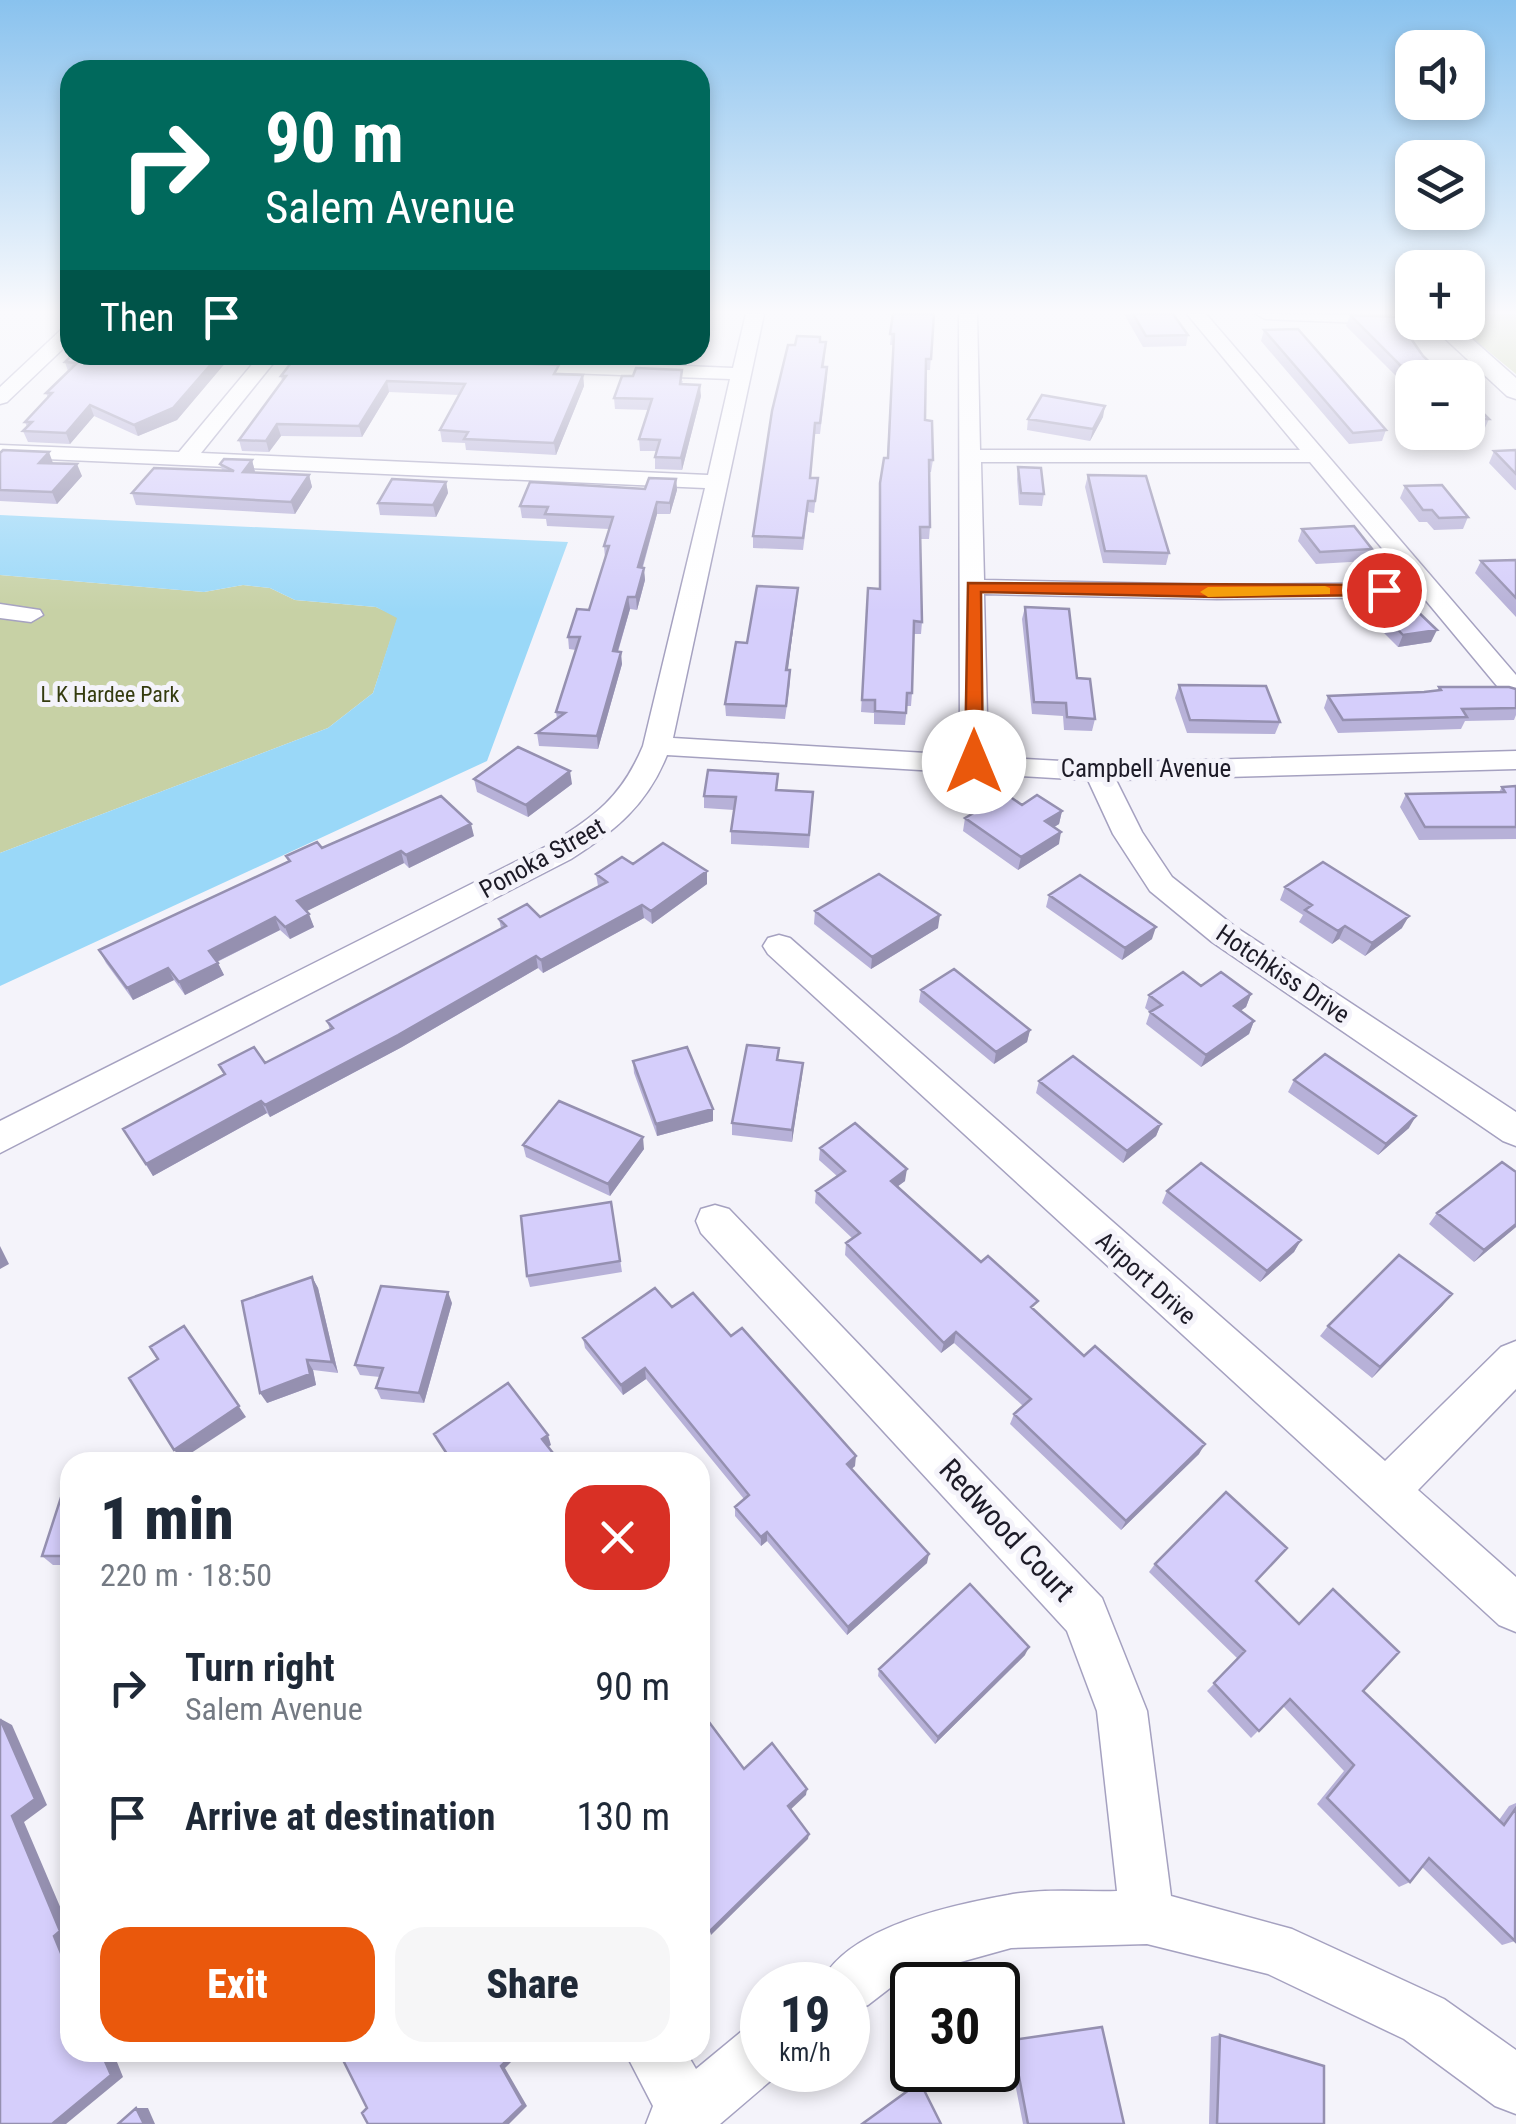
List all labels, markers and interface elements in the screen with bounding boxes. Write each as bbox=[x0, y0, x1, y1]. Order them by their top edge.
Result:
map controls bbox=[1395, 30, 1485, 450]
button: sound bbox=[1395, 30, 1485, 120]
text: 90 m bbox=[265, 97, 404, 179]
icon: right bbox=[100, 100, 230, 230]
button: layers bbox=[1395, 140, 1485, 230]
text: Salem Avenue bbox=[265, 181, 515, 234]
button: + bbox=[1395, 250, 1485, 340]
icon: arrive bbox=[194, 290, 249, 345]
text: Then bbox=[100, 296, 174, 340]
button: − bbox=[1395, 360, 1485, 450]
pin bbox=[1342, 548, 1427, 633]
icon: arrive bbox=[1357, 563, 1412, 618]
park label: L K Hardee Park bbox=[40, 682, 180, 707]
position arrow bbox=[922, 710, 1026, 814]
street label: Campbell Avenue bbox=[1061, 754, 1231, 783]
street label: Ponoka Street bbox=[474, 812, 610, 904]
street label: Hotchkiss Drive bbox=[1211, 919, 1355, 1029]
street label: Airport Drive bbox=[1090, 1226, 1202, 1330]
street label: Redwood Court bbox=[932, 1452, 1082, 1608]
text: 1 min bbox=[100, 1483, 234, 1554]
button: close bbox=[565, 1485, 670, 1590]
text: 220 m · 18:50 bbox=[100, 1556, 272, 1594]
text: Turn right bbox=[185, 1646, 335, 1690]
icon: right bbox=[100, 1660, 155, 1715]
text: 90 m bbox=[595, 1665, 670, 1709]
text: Salem Avenue bbox=[185, 1690, 363, 1728]
icon: arrive bbox=[100, 1790, 155, 1845]
text: Arrive at destination bbox=[185, 1795, 495, 1839]
text: 130 m bbox=[576, 1795, 670, 1839]
button: Exit bbox=[100, 1927, 375, 2042]
button: Share bbox=[395, 1927, 670, 2042]
speed limit sign: 30 bbox=[890, 1962, 1020, 2092]
text: 19 bbox=[780, 1986, 830, 2044]
text: km/h bbox=[779, 2038, 831, 2067]

